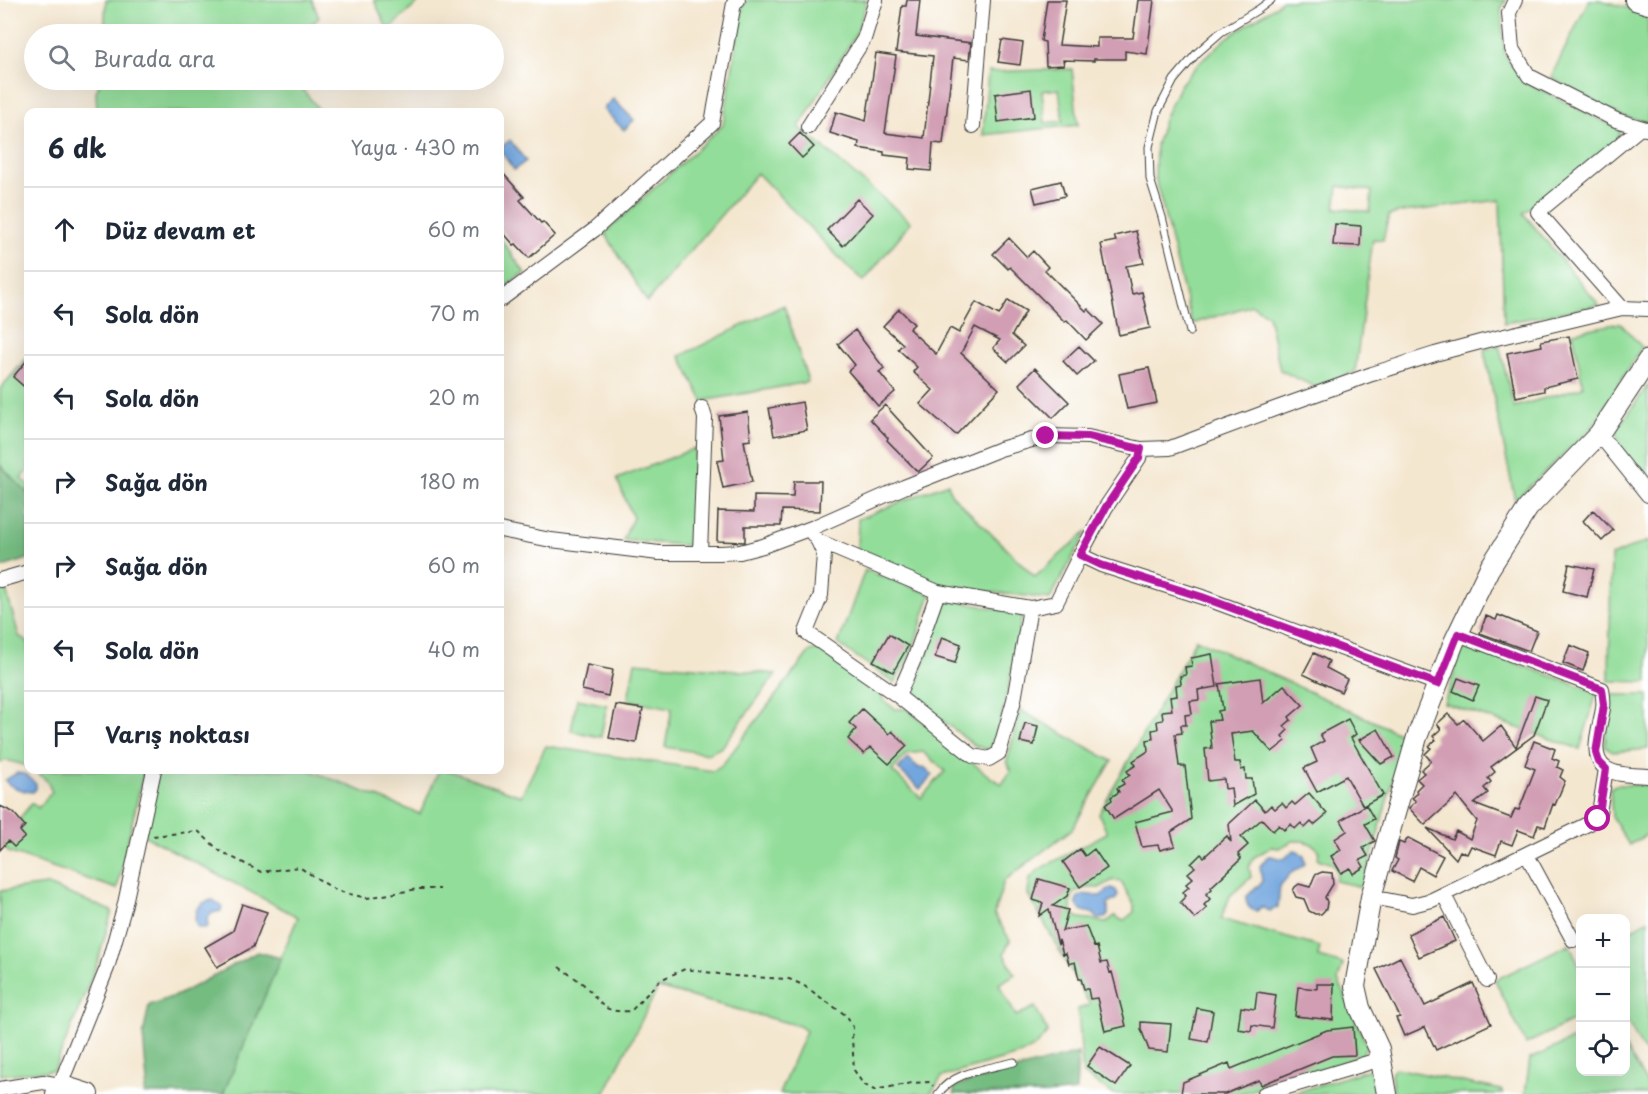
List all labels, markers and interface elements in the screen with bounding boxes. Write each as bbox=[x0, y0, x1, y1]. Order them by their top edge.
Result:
search box bbox=[24, 24, 504, 90]
icon: search bbox=[45, 41, 78, 74]
text: Burada ara bbox=[93, 41, 215, 74]
text: 6 dk bbox=[48, 128, 106, 167]
text: Yaya · 430 m bbox=[351, 132, 480, 162]
icon: ahead bbox=[48, 213, 81, 246]
text: Düz devam et bbox=[105, 213, 256, 246]
text: 60 m bbox=[428, 214, 480, 244]
icon: left bbox=[48, 297, 81, 330]
text: Sola dön bbox=[105, 297, 199, 330]
text: 70 m bbox=[430, 298, 480, 328]
icon: left bbox=[48, 381, 81, 414]
text: Sola dön bbox=[105, 381, 199, 414]
text: 20 m bbox=[428, 382, 480, 412]
route end bbox=[1032, 422, 1058, 448]
icon: right bbox=[48, 465, 81, 498]
text: Sağa dön bbox=[105, 465, 208, 498]
text: 180 m bbox=[420, 466, 480, 496]
icon: right bbox=[48, 549, 81, 582]
text: Sağa dön bbox=[105, 549, 208, 582]
text: 60 m bbox=[428, 550, 480, 580]
icon: left bbox=[48, 633, 81, 666]
text: Sola dön bbox=[105, 633, 199, 666]
text: 40 m bbox=[428, 634, 480, 664]
icon: arrive bbox=[48, 717, 81, 750]
text: Varış noktası bbox=[105, 717, 250, 750]
route start bbox=[1584, 805, 1610, 831]
map controls bbox=[1576, 914, 1630, 1076]
button: + bbox=[1576, 914, 1630, 968]
button: − bbox=[1576, 968, 1630, 1022]
button: locate bbox=[1576, 1022, 1630, 1076]

